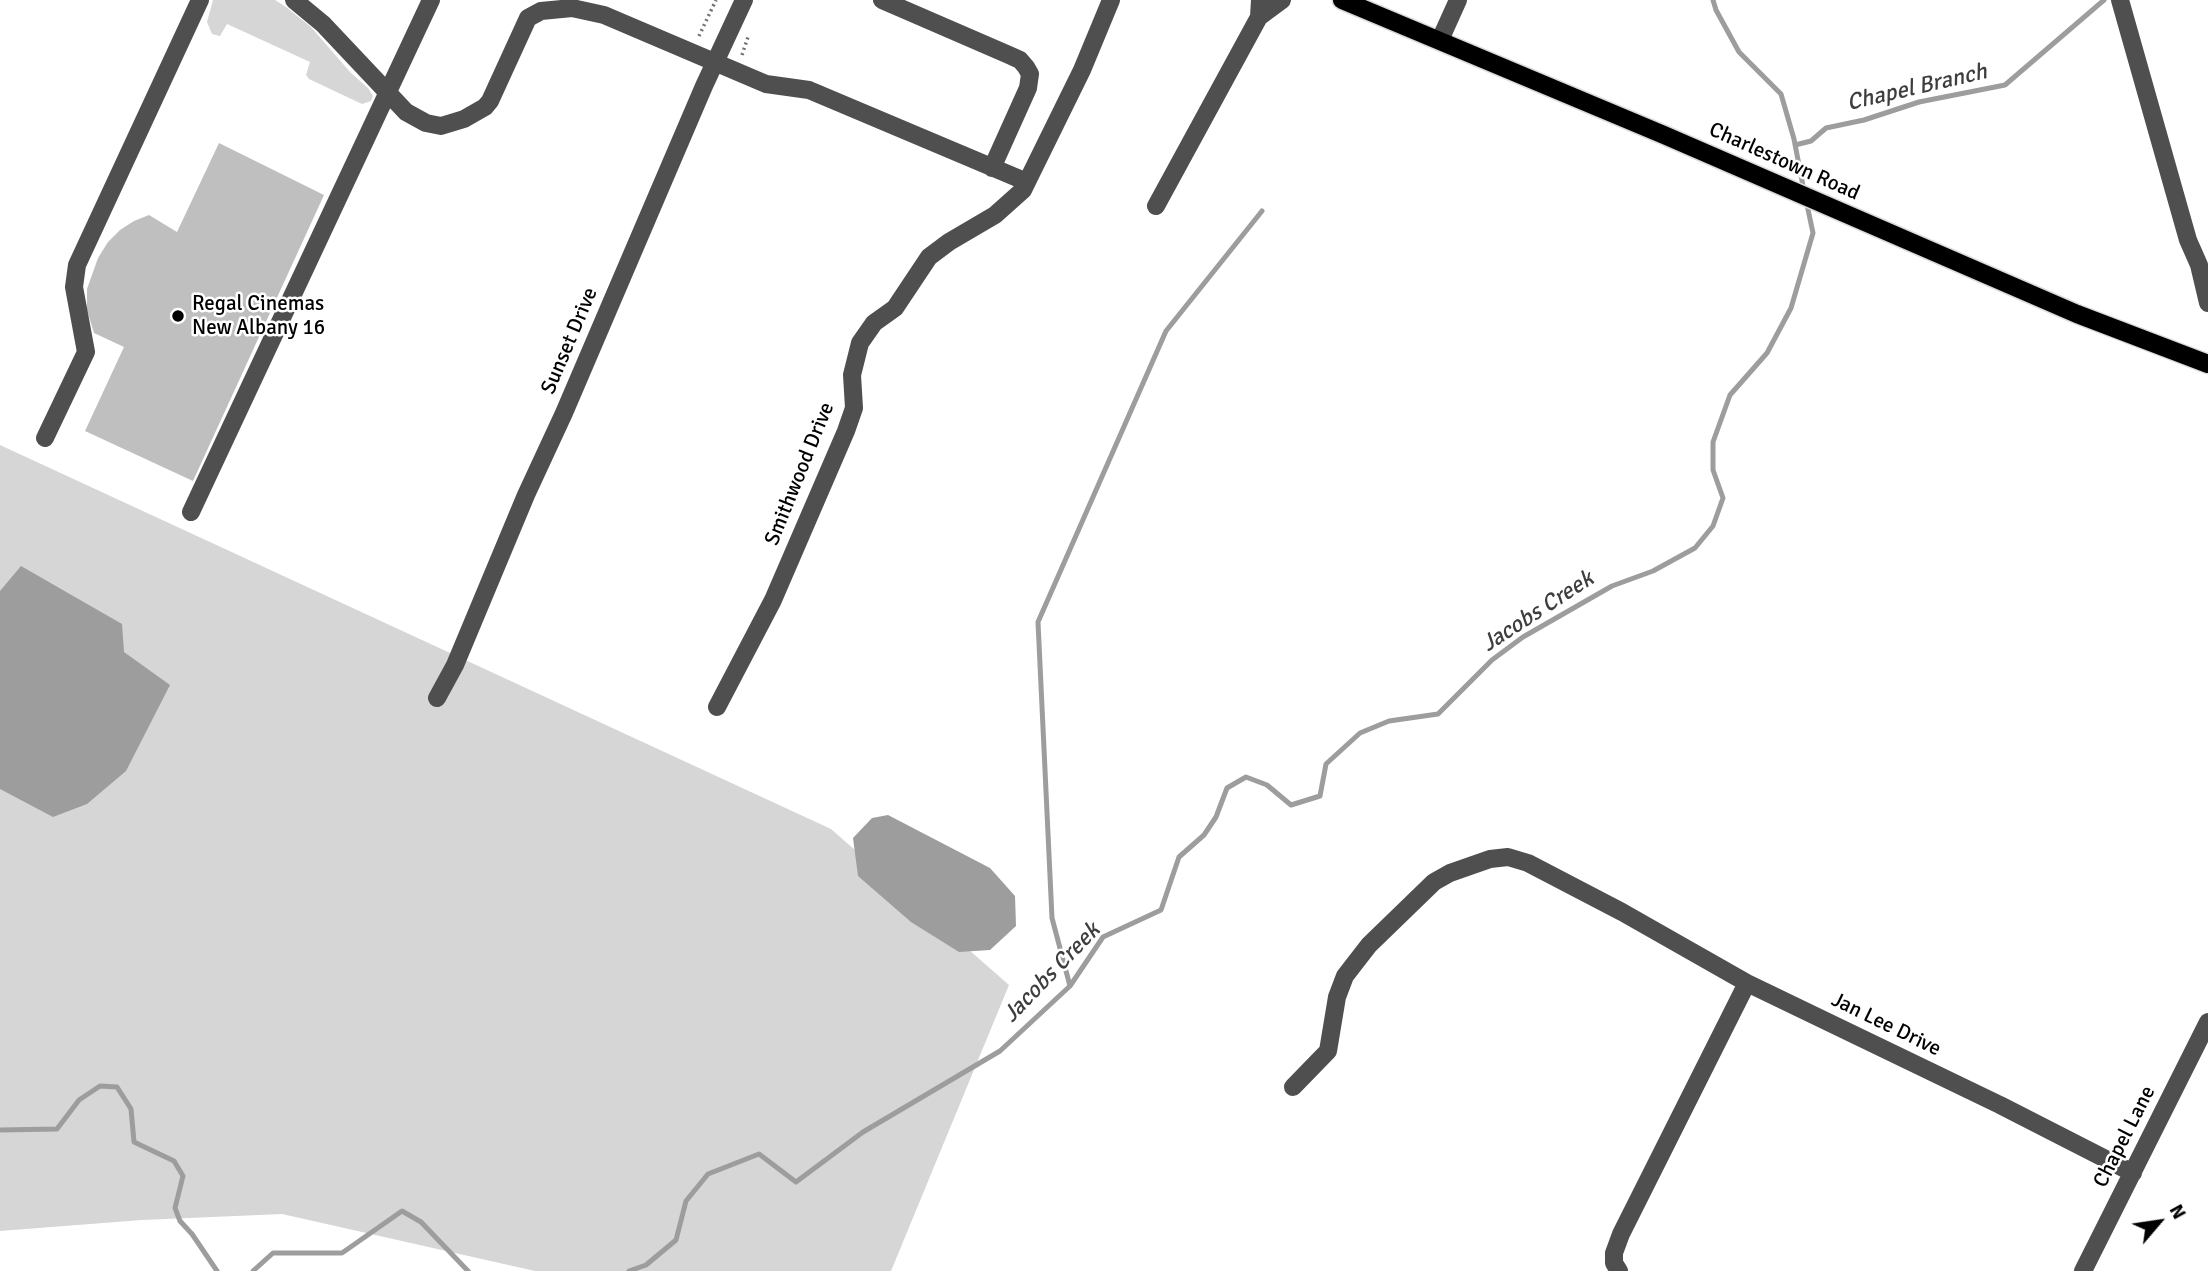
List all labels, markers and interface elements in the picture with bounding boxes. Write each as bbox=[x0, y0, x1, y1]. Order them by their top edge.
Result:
water label: Chapel Branch bbox=[1844, 58, 1990, 118]
street label: Charlestown Road bbox=[1705, 118, 1863, 206]
street label: Sunset Drive bbox=[536, 284, 604, 398]
place label: Regal Cinemas New Albany 16 bbox=[192, 291, 325, 341]
marker: Regal Cinemas New Albany 16 bbox=[170, 308, 186, 324]
street label: Smithwood Drive bbox=[760, 399, 840, 549]
water label: Jacobs Creek bbox=[1477, 566, 1599, 658]
water label: Jacobs Creek bbox=[998, 917, 1106, 1029]
street label: Jan Lee Drive bbox=[1827, 988, 1945, 1062]
street label: Chapel Lane bbox=[2089, 1082, 2161, 1192]
north arrow bbox=[2124, 1187, 2194, 1257]
text: N bbox=[2164, 1200, 2191, 1223]

